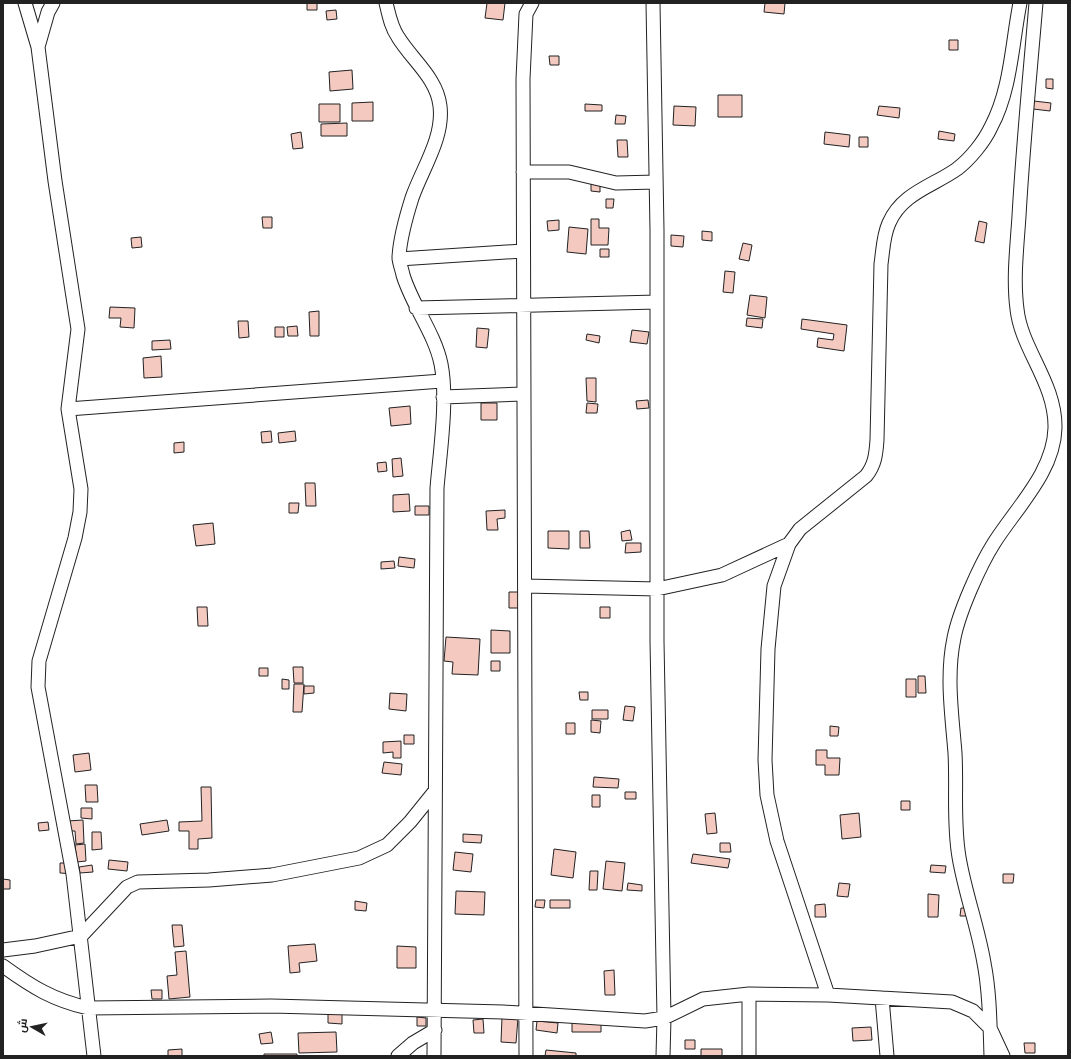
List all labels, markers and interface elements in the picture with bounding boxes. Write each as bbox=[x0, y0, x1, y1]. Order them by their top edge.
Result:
north arrow bbox=[12, 1007, 52, 1047]
text: ش bbox=[14, 1017, 30, 1034]

